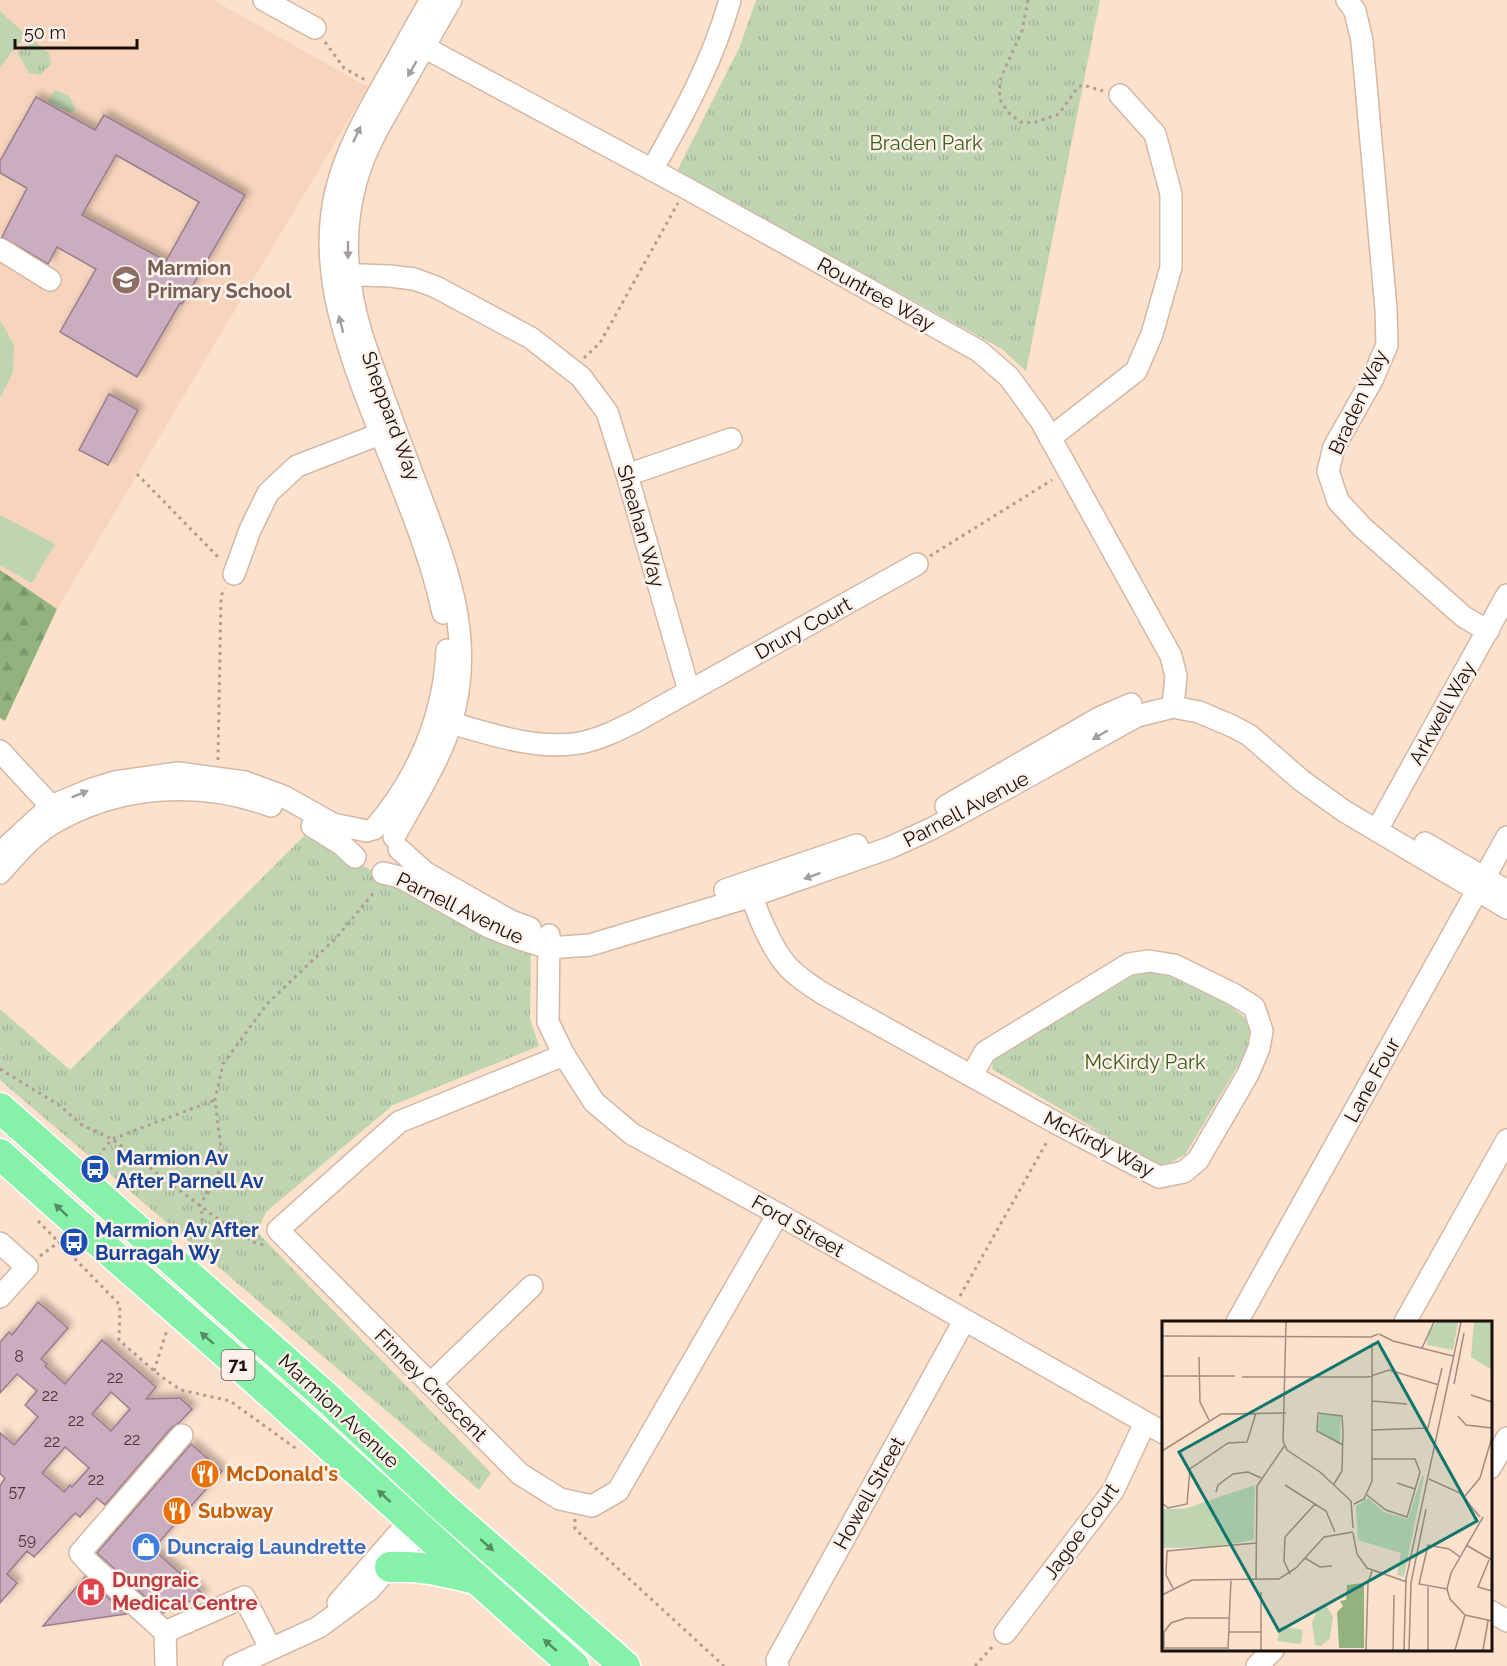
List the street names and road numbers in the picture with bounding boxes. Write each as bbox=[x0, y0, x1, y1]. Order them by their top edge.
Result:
street label: Rountree Way bbox=[813, 252, 939, 336]
street label: Braden Way bbox=[1323, 346, 1393, 458]
street label: Sheppard Way bbox=[356, 348, 426, 484]
street label: Sheahan Way bbox=[612, 462, 670, 590]
street label: Drury Court bbox=[750, 591, 856, 664]
street label: Arkwell Way bbox=[1404, 657, 1480, 769]
street label: Parnell Avenue bbox=[899, 766, 1033, 852]
street label: Parnell Avenue bbox=[392, 867, 528, 949]
street label: Lane Four bbox=[1339, 1034, 1405, 1126]
street label: McKirdy Way bbox=[1040, 1106, 1158, 1182]
street label: Ford Street bbox=[748, 1190, 849, 1262]
street label: Finney Crescent bbox=[370, 1324, 492, 1446]
street label: Marmion Avenue bbox=[274, 1349, 405, 1473]
road number: 71 bbox=[222, 1350, 254, 1380]
street label: Howell Street bbox=[828, 1432, 910, 1553]
street label: Jagoe Court bbox=[1038, 1478, 1124, 1584]

